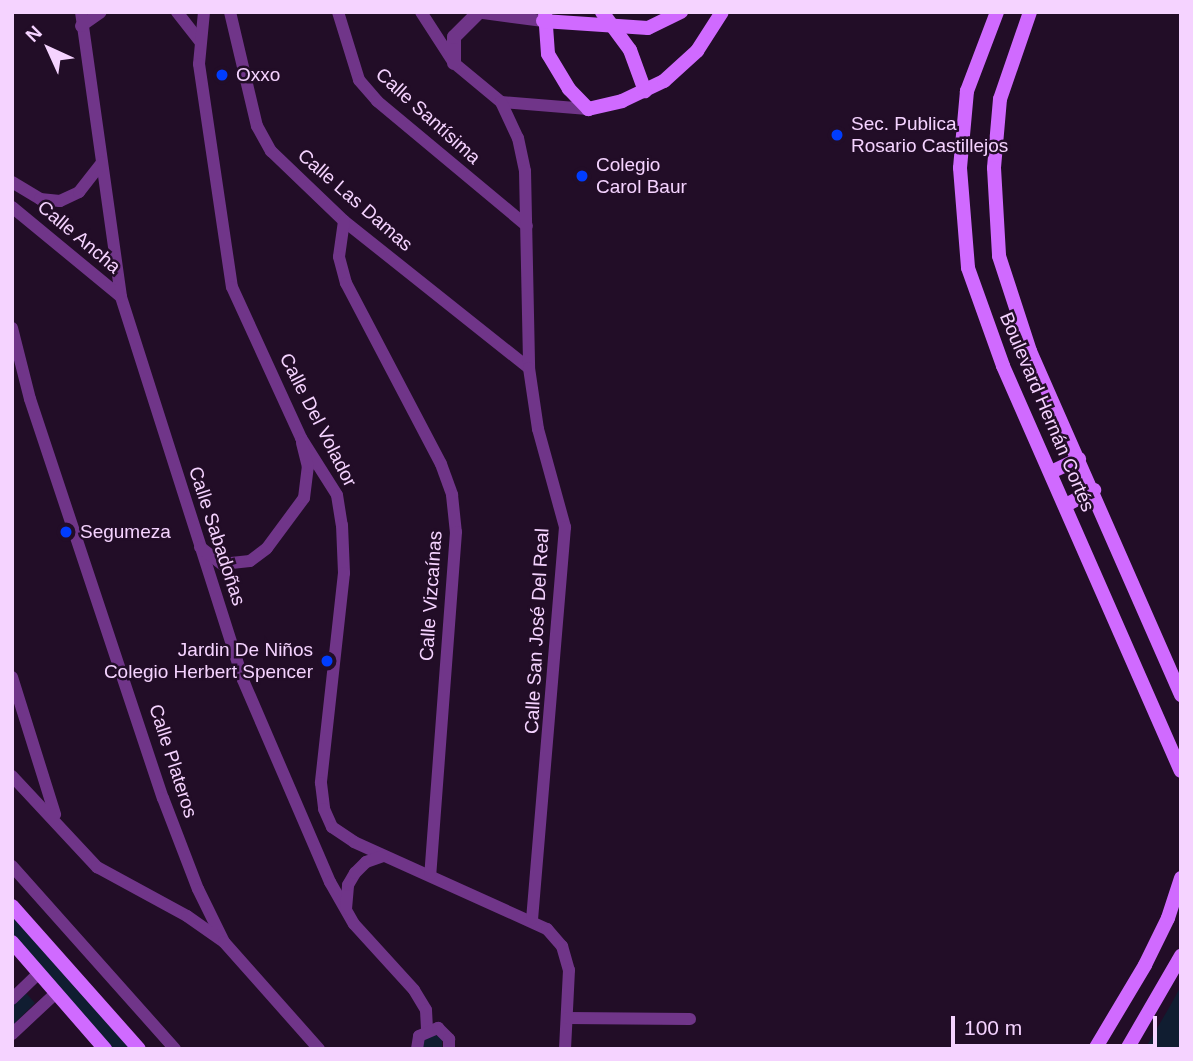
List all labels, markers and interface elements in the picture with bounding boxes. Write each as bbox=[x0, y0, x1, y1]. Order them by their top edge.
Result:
north arrow bbox=[14, 14, 84, 84]
text: N bbox=[22, 22, 46, 46]
street label: Calle Santísima bbox=[371, 63, 485, 169]
place label: Oxxo bbox=[236, 64, 280, 86]
marker: Oxxo bbox=[214, 67, 230, 83]
place label: Sec. Publica Rosario Castillejos bbox=[851, 113, 1008, 157]
marker: Sec. Publica Rosario Castillejos bbox=[829, 127, 845, 143]
street label: Calle Las Damas bbox=[293, 144, 417, 256]
place label: Colegio Carol Baur bbox=[596, 154, 687, 198]
marker: Colegio Carol Baur bbox=[574, 168, 590, 184]
street label: Calle Ancha bbox=[32, 195, 126, 279]
street label: Boulevard Hernán Cortés bbox=[995, 309, 1099, 515]
street label: Calle Del Volador bbox=[275, 349, 361, 491]
street label: Calle Sabadoñas bbox=[184, 464, 250, 608]
place label: Segumeza bbox=[80, 521, 171, 543]
marker: Segumeza bbox=[58, 524, 74, 540]
street label: Calle San José Del Real bbox=[520, 528, 554, 734]
street label: Calle Vizcaínas bbox=[415, 530, 447, 662]
place label: Jardin De Niños Colegio Herbert Spencer bbox=[104, 639, 313, 683]
marker: Jardin De Niños Colegio Herbert Spencer bbox=[319, 653, 335, 669]
street label: Calle Plateros bbox=[144, 701, 202, 821]
scale bar bbox=[955, 1002, 1162, 1046]
text: 100 m bbox=[964, 1016, 1022, 1039]

